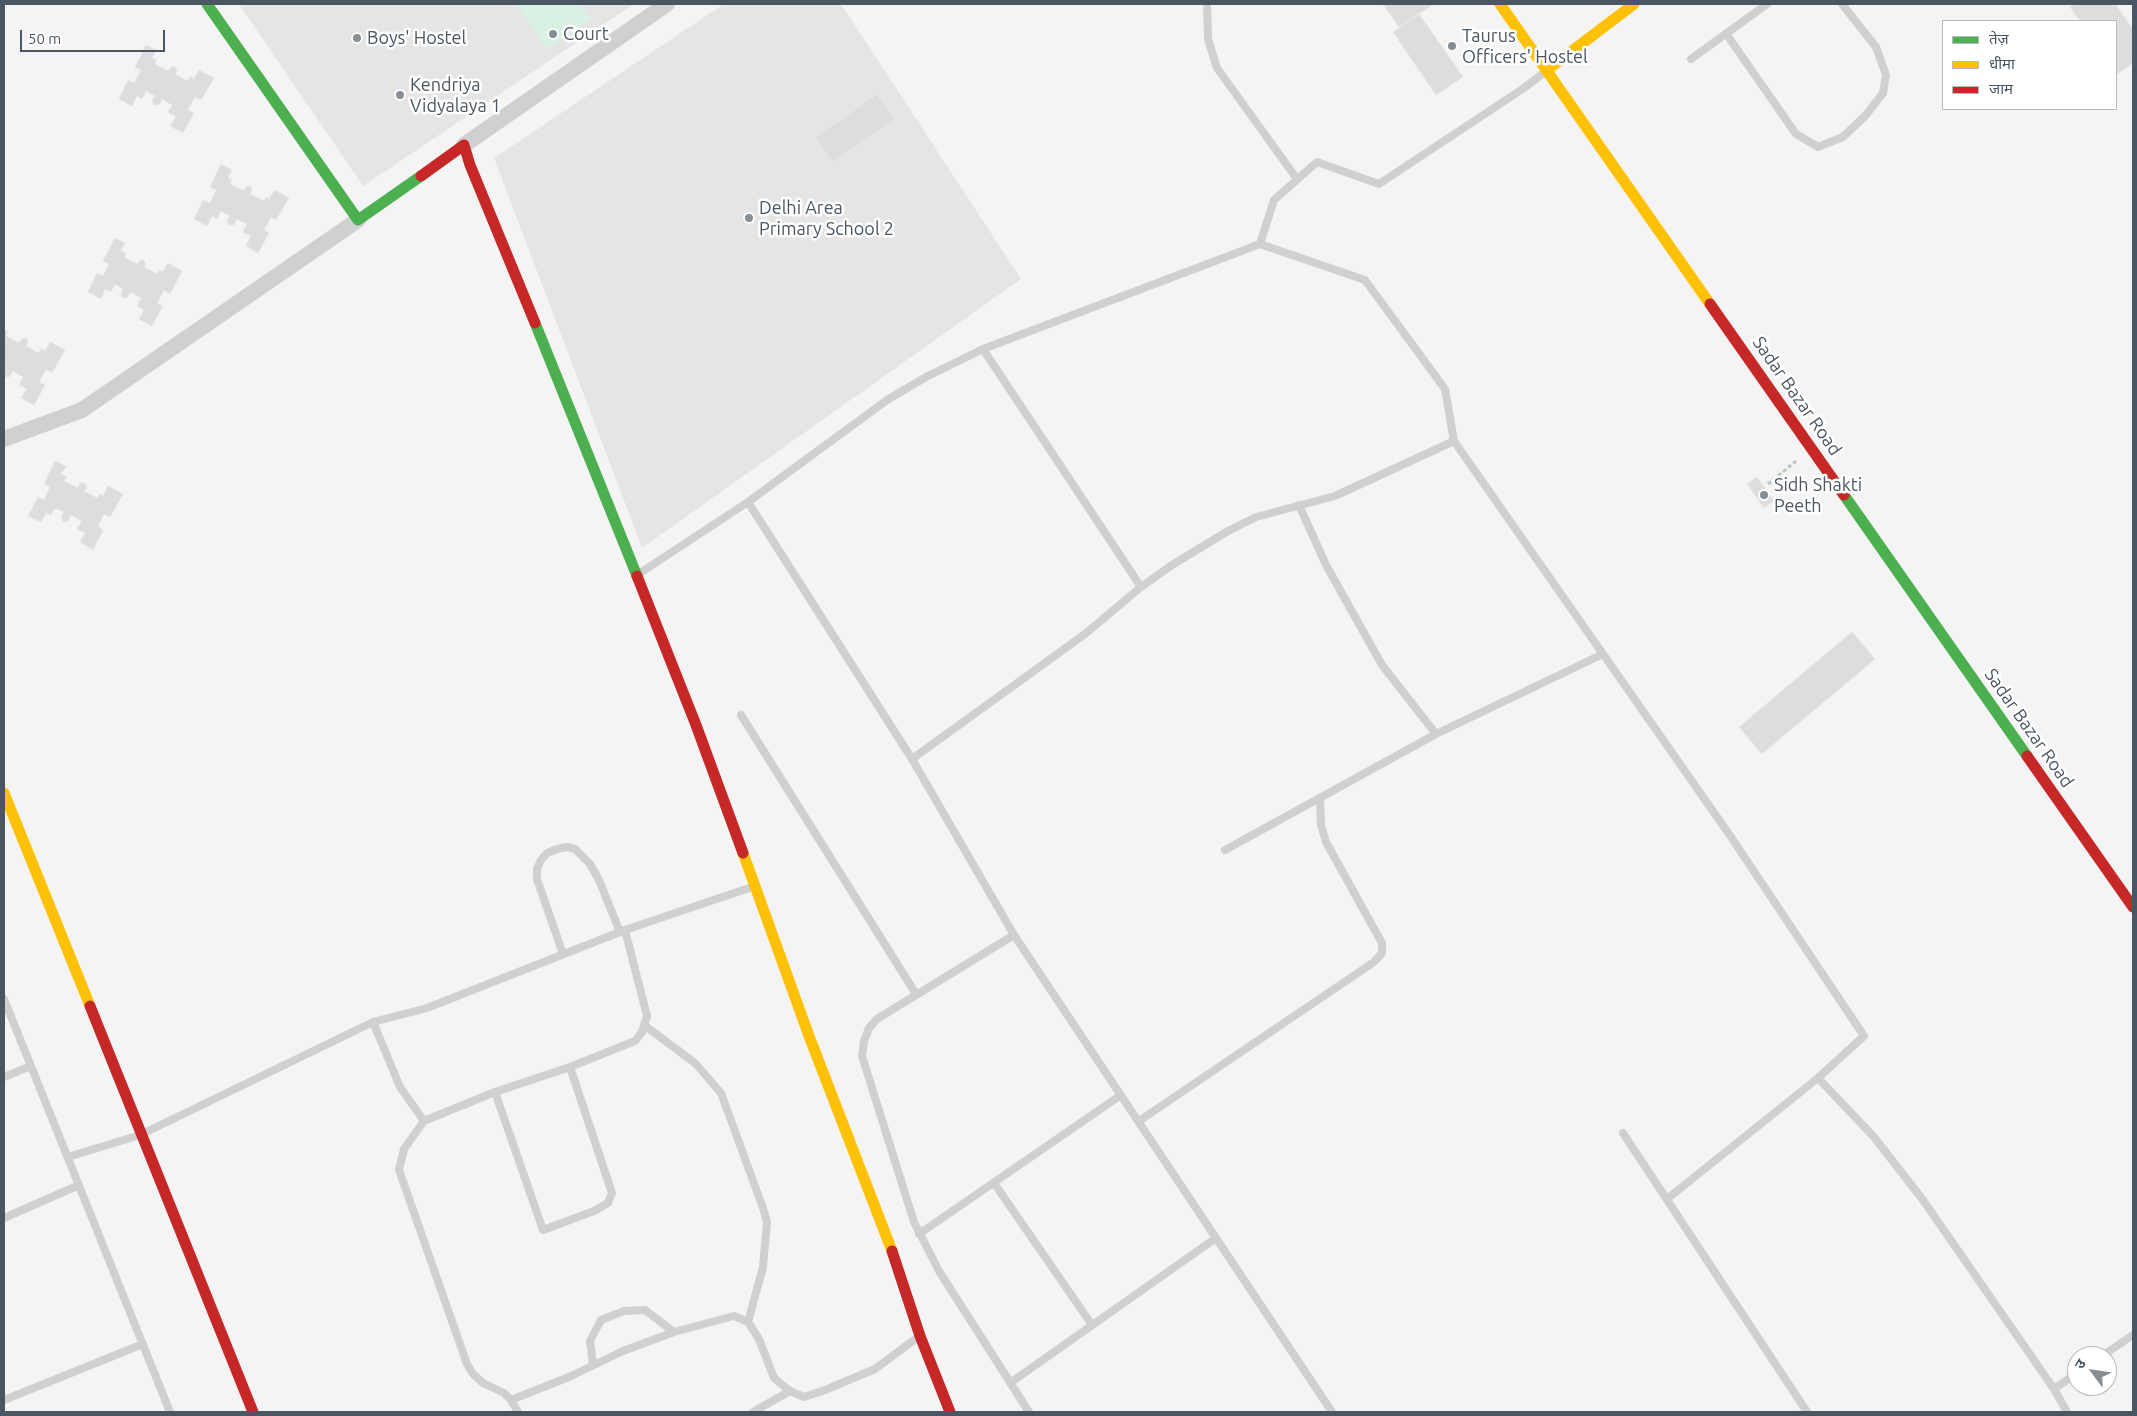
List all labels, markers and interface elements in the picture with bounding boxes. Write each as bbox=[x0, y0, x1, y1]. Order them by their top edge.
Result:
scale bar bbox=[22, 20, 168, 52]
legend bbox=[1942, 20, 2117, 110]
place label: Court bbox=[563, 23, 609, 45]
place label: Taurus Officers' Hostel bbox=[1462, 25, 1588, 68]
place label: Boys' Hostel bbox=[367, 27, 466, 49]
marker: Court bbox=[547, 28, 559, 40]
text: 50 m bbox=[28, 30, 61, 47]
text: तेज़ bbox=[1989, 30, 2009, 47]
marker: Boys' Hostel bbox=[351, 32, 363, 44]
marker: Taurus Officers' Hostel bbox=[1446, 40, 1458, 52]
text: धीमा bbox=[1989, 55, 2015, 72]
place label: Kendriya Vidyalaya 1 bbox=[410, 74, 501, 116]
text: जाम bbox=[1989, 80, 2013, 97]
marker: Kendriya Vidyalaya 1 bbox=[394, 89, 406, 101]
place label: Delhi Area Primary School 2 bbox=[759, 197, 894, 240]
marker: Delhi Area Primary School 2 bbox=[743, 212, 755, 224]
street label: Sadar Bazar Road bbox=[1748, 332, 1846, 460]
place label: Sidh Shakti Peeth bbox=[1774, 474, 1862, 516]
marker: Sidh Shakti Peeth bbox=[1758, 489, 1770, 501]
street label: Sadar Bazar Road bbox=[1980, 664, 2078, 792]
north arrow bbox=[2067, 1346, 2117, 1396]
text: उ bbox=[2071, 1356, 2089, 1371]

